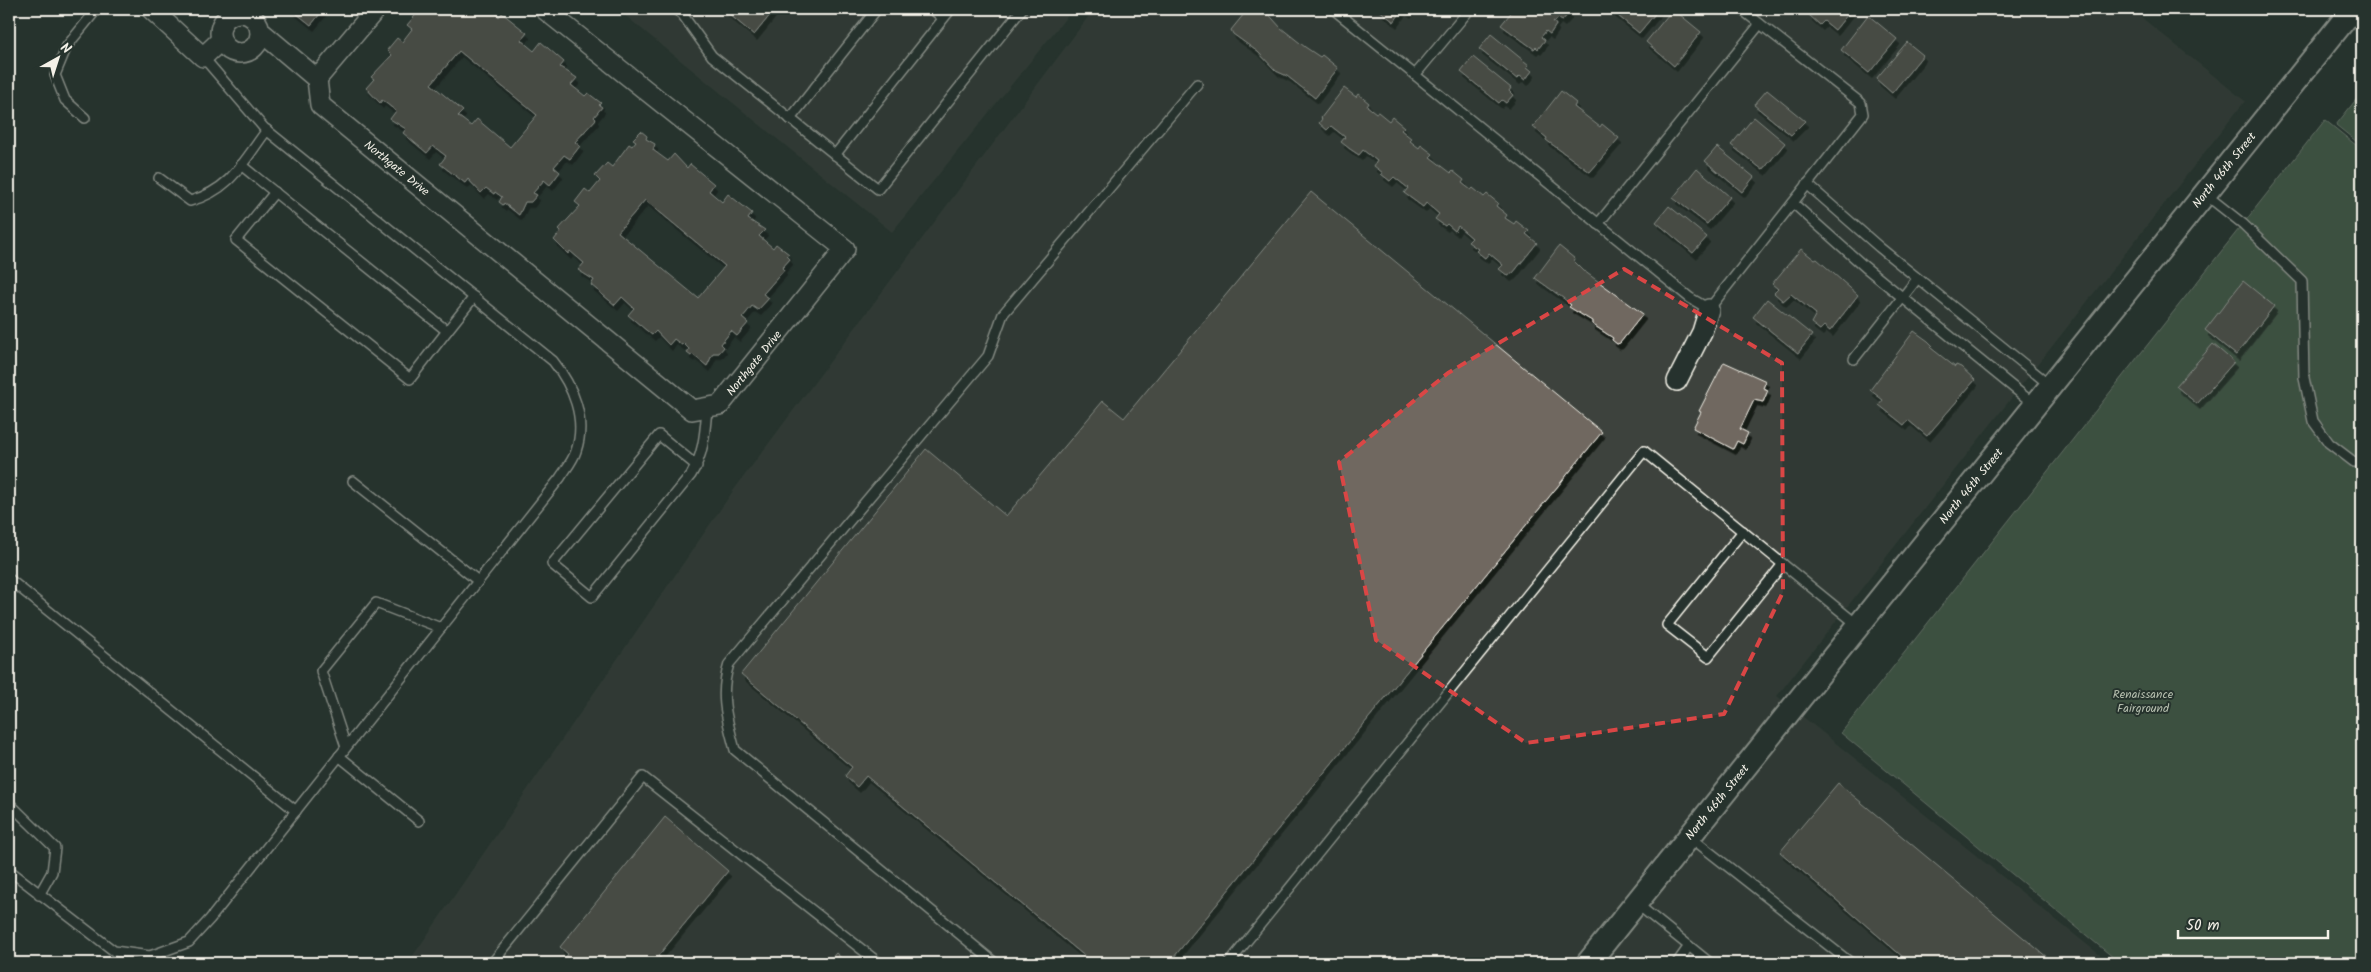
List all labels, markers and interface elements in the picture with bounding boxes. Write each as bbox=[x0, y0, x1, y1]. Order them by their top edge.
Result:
north arrow bbox=[32, 32, 82, 82]
text: N bbox=[55, 37, 76, 60]
street label: North 46th Street bbox=[2188, 128, 2261, 212]
street label: Northgate Drive bbox=[360, 136, 434, 201]
street label: Northgate Drive bbox=[722, 326, 787, 400]
street label: North 46th Street bbox=[1935, 444, 2008, 528]
park label: Renaissance Fairground bbox=[2113, 685, 2174, 718]
street label: North 46th Street bbox=[1681, 760, 1754, 844]
scale bar bbox=[2178, 907, 2328, 939]
text: 50 m bbox=[2186, 914, 2220, 938]

